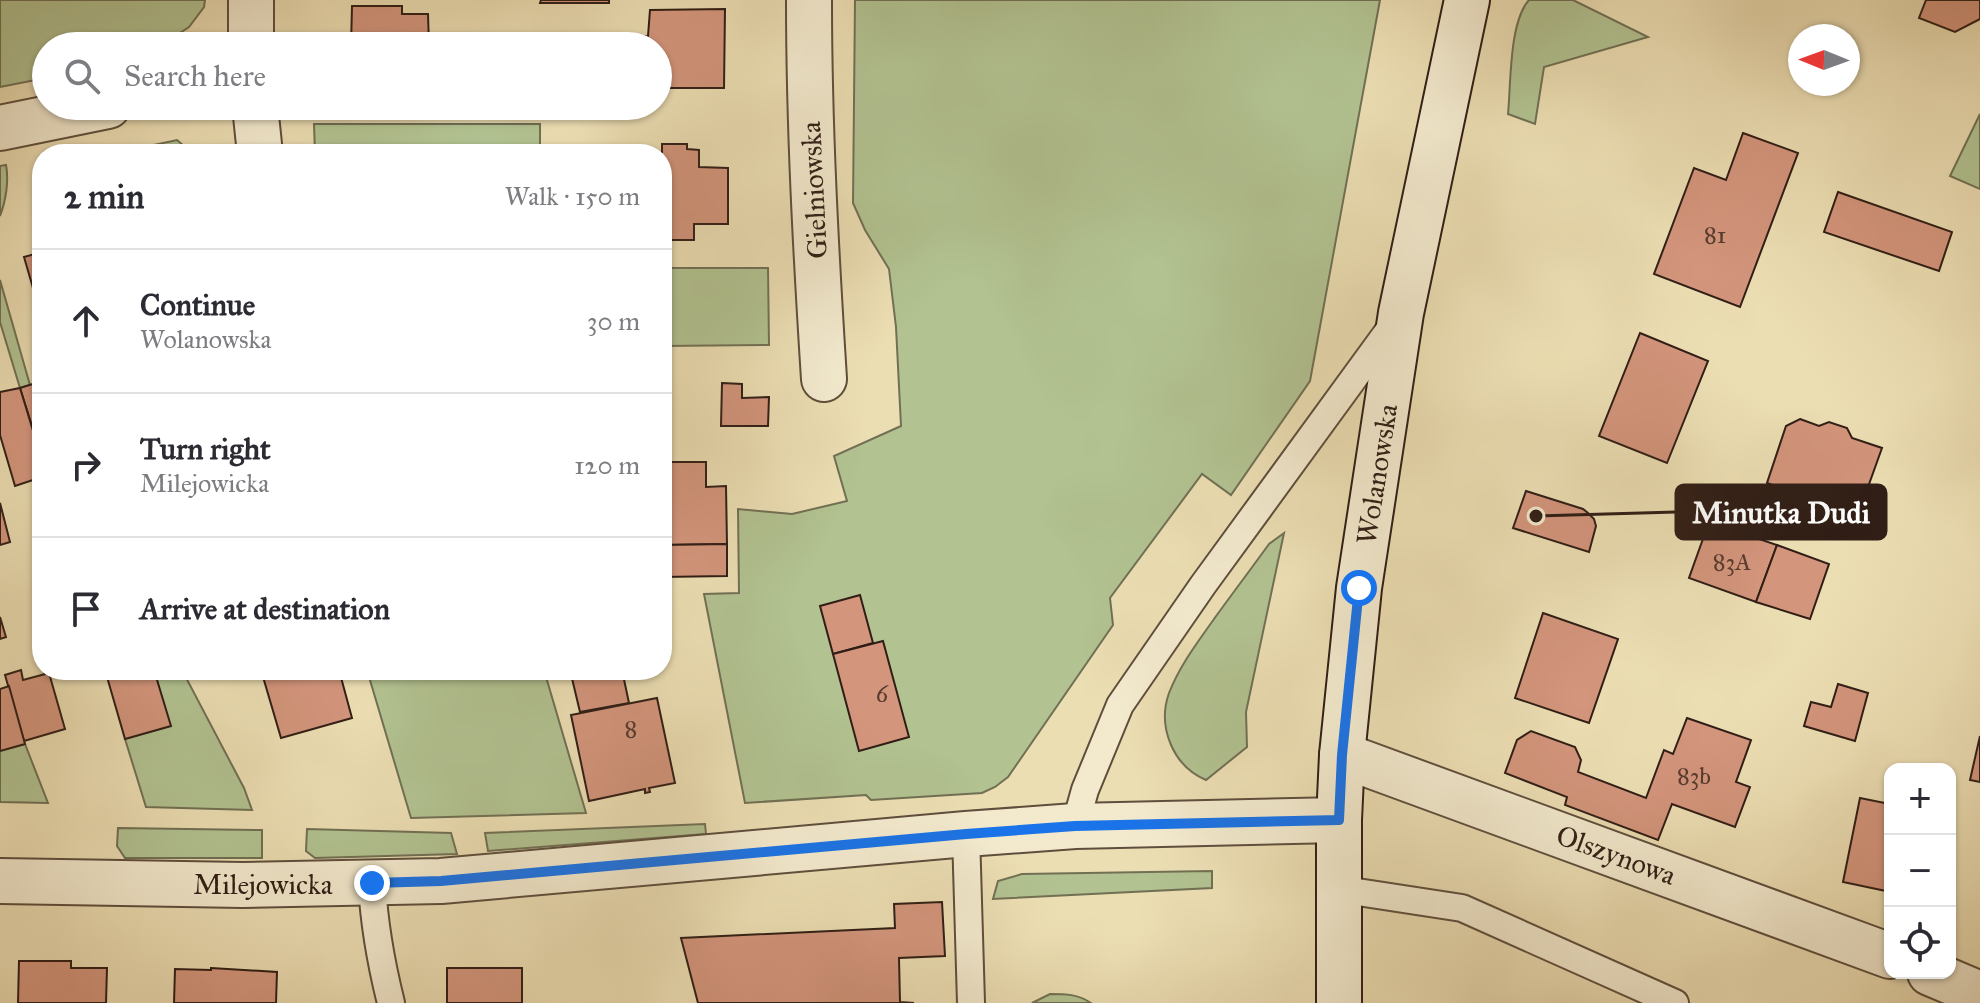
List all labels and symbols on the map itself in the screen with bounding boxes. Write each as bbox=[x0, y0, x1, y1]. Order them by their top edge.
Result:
north arrow bbox=[1788, 24, 1860, 96]
street label: Gielniowska bbox=[793, 120, 835, 260]
house number: 81 bbox=[1704, 220, 1726, 250]
street label: Wolanowska bbox=[1349, 401, 1405, 547]
callout: Minutka Dudi bbox=[1676, 485, 1886, 539]
text: Minutka Dudi bbox=[1692, 495, 1871, 531]
house number: 83A bbox=[1713, 547, 1751, 577]
route start bbox=[1341, 570, 1377, 606]
house number: 6 bbox=[876, 679, 889, 709]
house number: 8 bbox=[625, 714, 637, 744]
house number: 83b bbox=[1677, 761, 1711, 791]
street label: Olszynowa bbox=[1551, 817, 1681, 893]
route end bbox=[354, 865, 390, 901]
street label: Milejowicka bbox=[193, 867, 333, 902]

